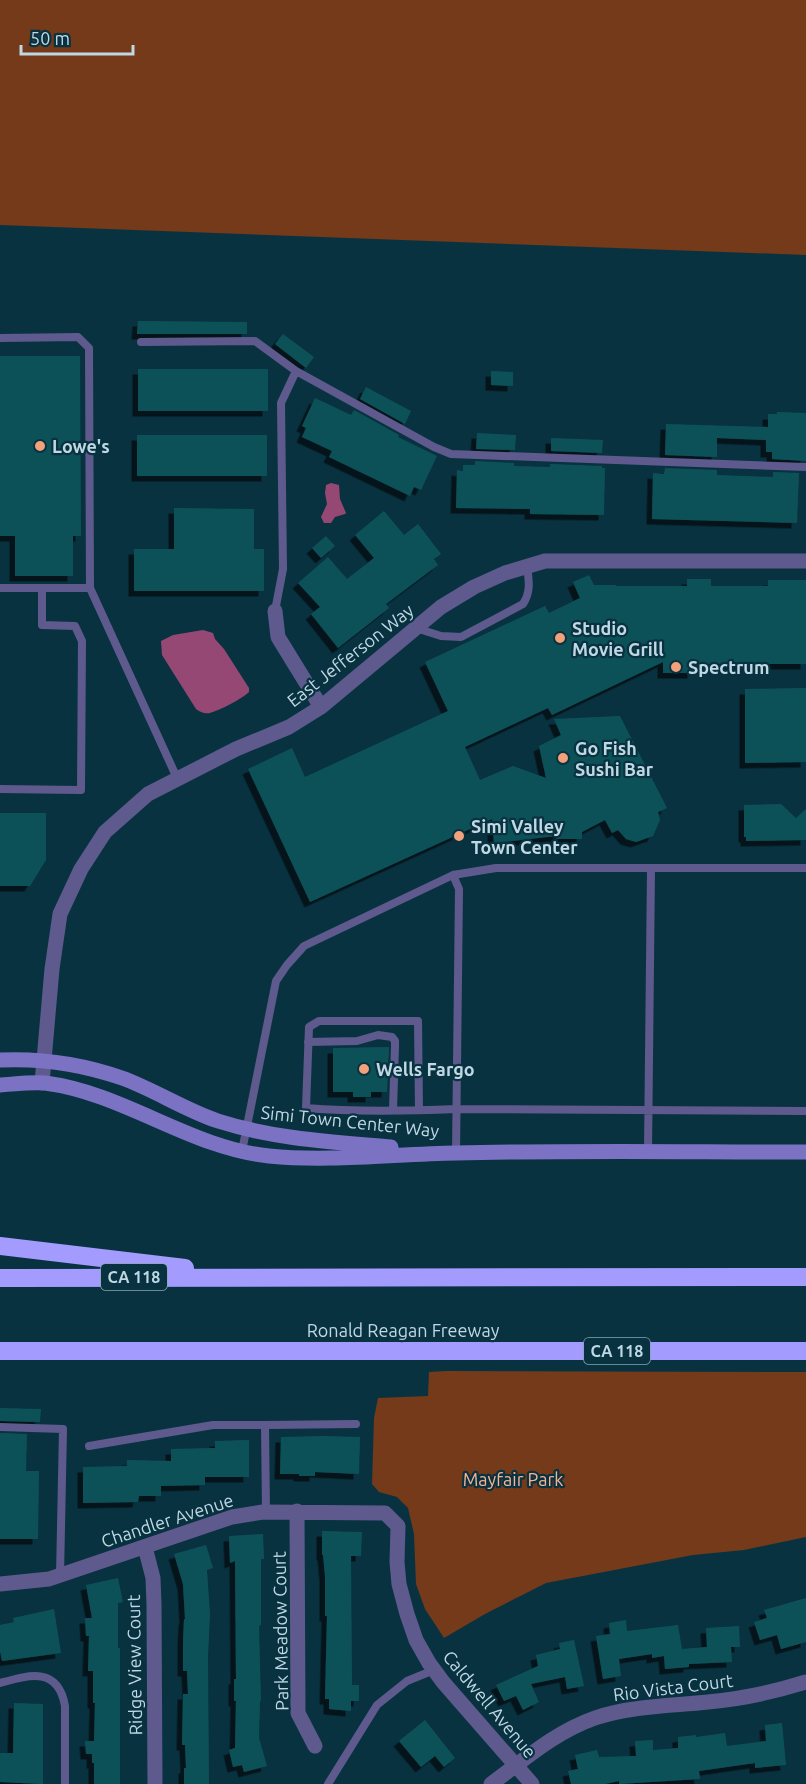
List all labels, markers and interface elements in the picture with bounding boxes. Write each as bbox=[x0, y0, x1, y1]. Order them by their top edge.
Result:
scale bar bbox=[21, 18, 134, 56]
text: 50 m bbox=[30, 28, 70, 48]
place label: Lowe's bbox=[52, 436, 110, 456]
marker: Lowe's bbox=[33, 439, 47, 453]
street label: East Jefferson Way bbox=[283, 599, 417, 710]
place label: Studio Movie Grill bbox=[572, 618, 664, 659]
marker: Studio Movie Grill bbox=[553, 631, 567, 645]
place label: Spectrum bbox=[688, 657, 769, 677]
marker: Spectrum bbox=[669, 660, 683, 674]
place label: Go Fish Sushi Bar bbox=[575, 738, 654, 779]
marker: Go Fish Sushi Bar bbox=[556, 751, 570, 765]
place label: Simi Valley Town Center bbox=[471, 816, 578, 857]
marker: Simi Valley Town Center bbox=[452, 829, 466, 843]
place label: Wells Fargo bbox=[376, 1059, 475, 1079]
marker: Wells Fargo bbox=[357, 1062, 371, 1076]
street label: Simi Town Center Way bbox=[260, 1102, 440, 1140]
road number: CA 118 bbox=[101, 1264, 167, 1290]
street label: Ronald Reagan Freeway bbox=[307, 1320, 500, 1340]
road number: CA 118 bbox=[584, 1338, 650, 1364]
park label: Mayfair Park bbox=[463, 1469, 563, 1489]
street label: Chandler Avenue bbox=[98, 1489, 236, 1551]
street label: Park Meadow Court bbox=[269, 1551, 291, 1711]
street label: Ridge View Court bbox=[123, 1595, 145, 1735]
street label: Caldwell Avenue bbox=[439, 1646, 541, 1762]
street label: Rio Vista Court bbox=[612, 1670, 734, 1704]

